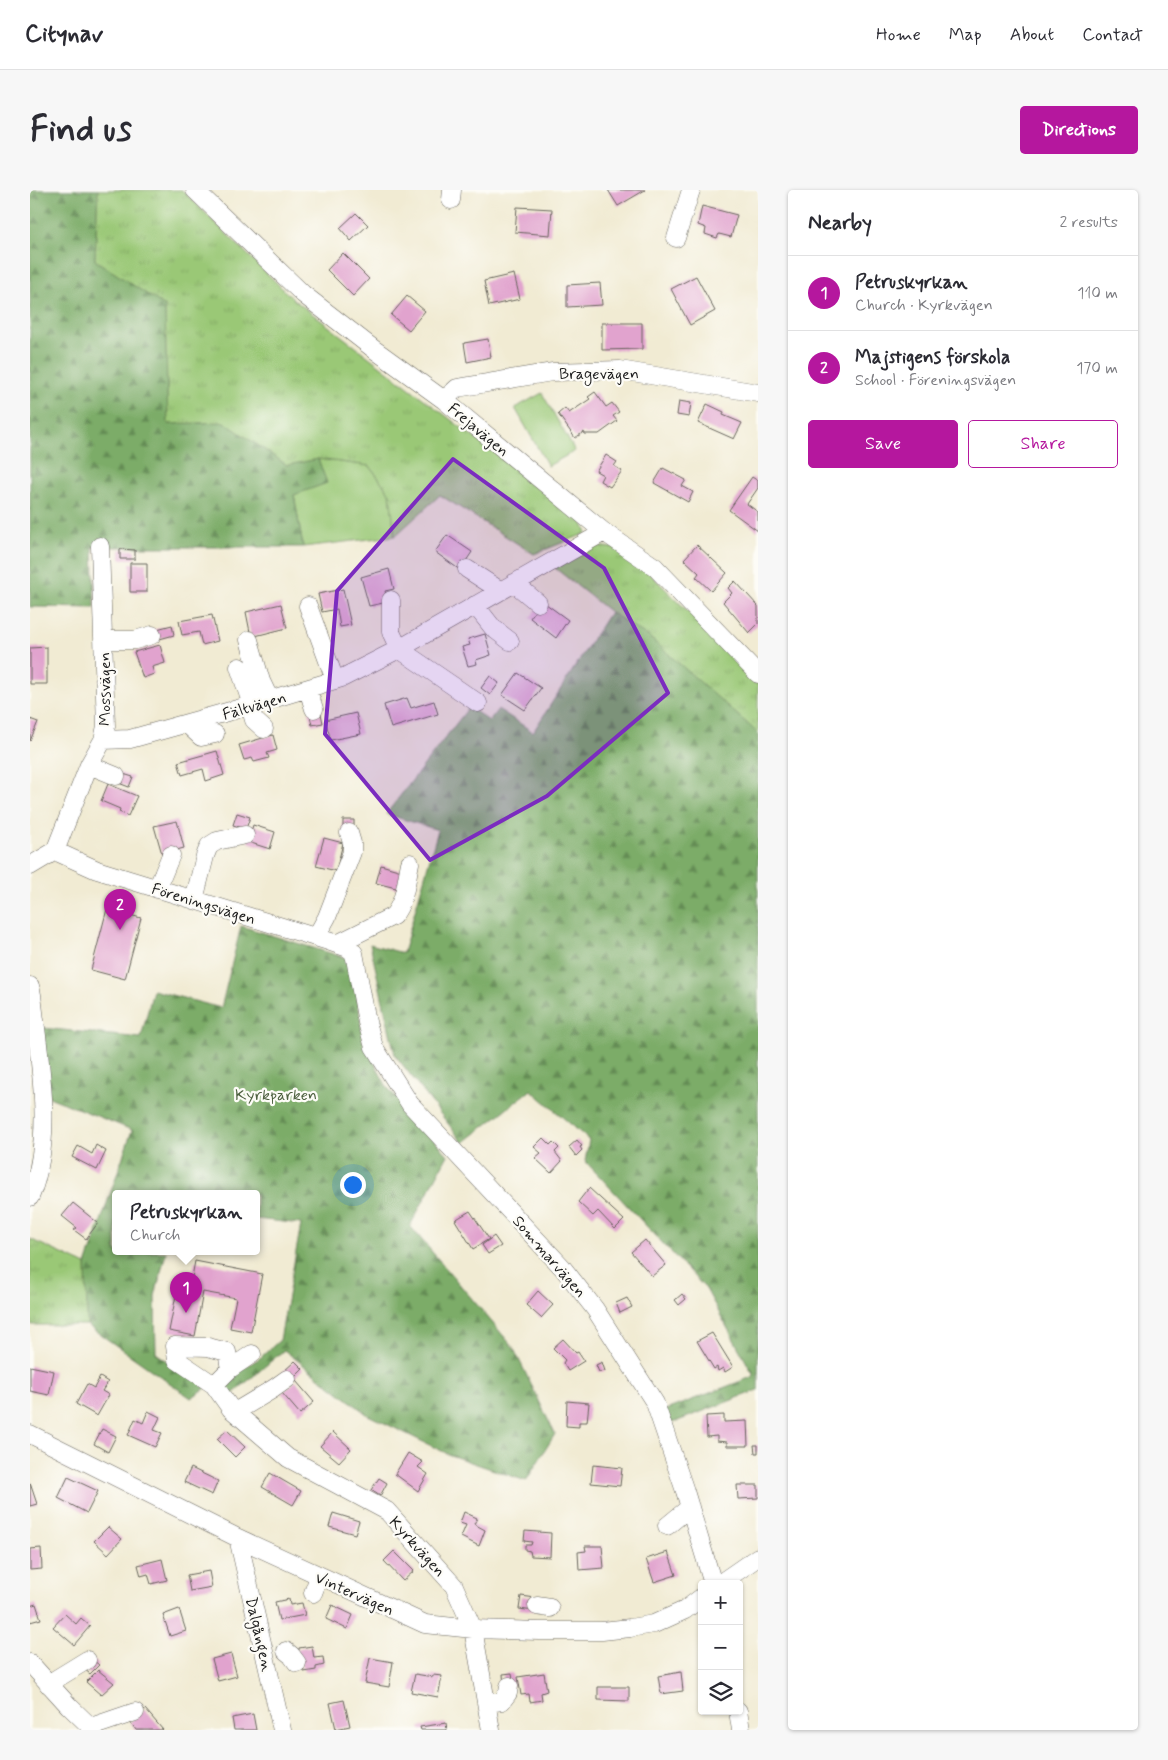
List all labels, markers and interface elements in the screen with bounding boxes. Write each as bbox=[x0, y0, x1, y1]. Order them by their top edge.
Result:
text: Citynav bbox=[25, 19, 103, 50]
text: Home bbox=[876, 23, 921, 47]
text: Map bbox=[949, 23, 982, 47]
text: About bbox=[1010, 23, 1054, 47]
text: Contact bbox=[1082, 23, 1143, 47]
button: Directions bbox=[1020, 106, 1138, 154]
text: Find us bbox=[30, 107, 132, 153]
text: Nearby bbox=[808, 209, 872, 237]
text: 2 results bbox=[1060, 212, 1118, 233]
text: Petruskyrkan bbox=[855, 270, 967, 295]
text: 1 bbox=[820, 283, 828, 304]
text: 110 m bbox=[1077, 283, 1118, 304]
text: Church · Kyrkvägen bbox=[855, 295, 993, 316]
text: Majstigens förskola bbox=[855, 345, 1010, 370]
text: 2 bbox=[820, 358, 828, 379]
text: 170 m bbox=[1076, 358, 1118, 379]
street label: Bragevägen bbox=[559, 364, 639, 386]
text: School · Föreningsvägen bbox=[855, 370, 1016, 391]
street label: Frejavägen bbox=[443, 398, 513, 462]
button: Save bbox=[808, 420, 958, 468]
button: Share bbox=[968, 420, 1118, 468]
street label: Mossvägen bbox=[95, 652, 116, 726]
street label: Fältvägen bbox=[220, 687, 289, 726]
street label: Föreningsvägen bbox=[149, 879, 258, 930]
pin: 2 bbox=[104, 889, 136, 930]
park label: Kyrkparken bbox=[235, 1085, 317, 1106]
your location bbox=[340, 1172, 366, 1198]
popup bbox=[112, 1190, 260, 1255]
text: Petruskyrkan bbox=[130, 1200, 242, 1225]
street label: Sommarvägen bbox=[507, 1211, 590, 1303]
text: Church bbox=[130, 1225, 180, 1246]
pin: 1 bbox=[170, 1272, 202, 1313]
street label: Kyrkvägen bbox=[384, 1512, 450, 1582]
street label: Vintervägen bbox=[312, 1568, 397, 1621]
map controls bbox=[698, 1580, 743, 1715]
button: + bbox=[698, 1580, 743, 1625]
street label: Dalgången bbox=[239, 1595, 277, 1674]
button: − bbox=[698, 1625, 743, 1670]
button: layers bbox=[698, 1670, 743, 1715]

